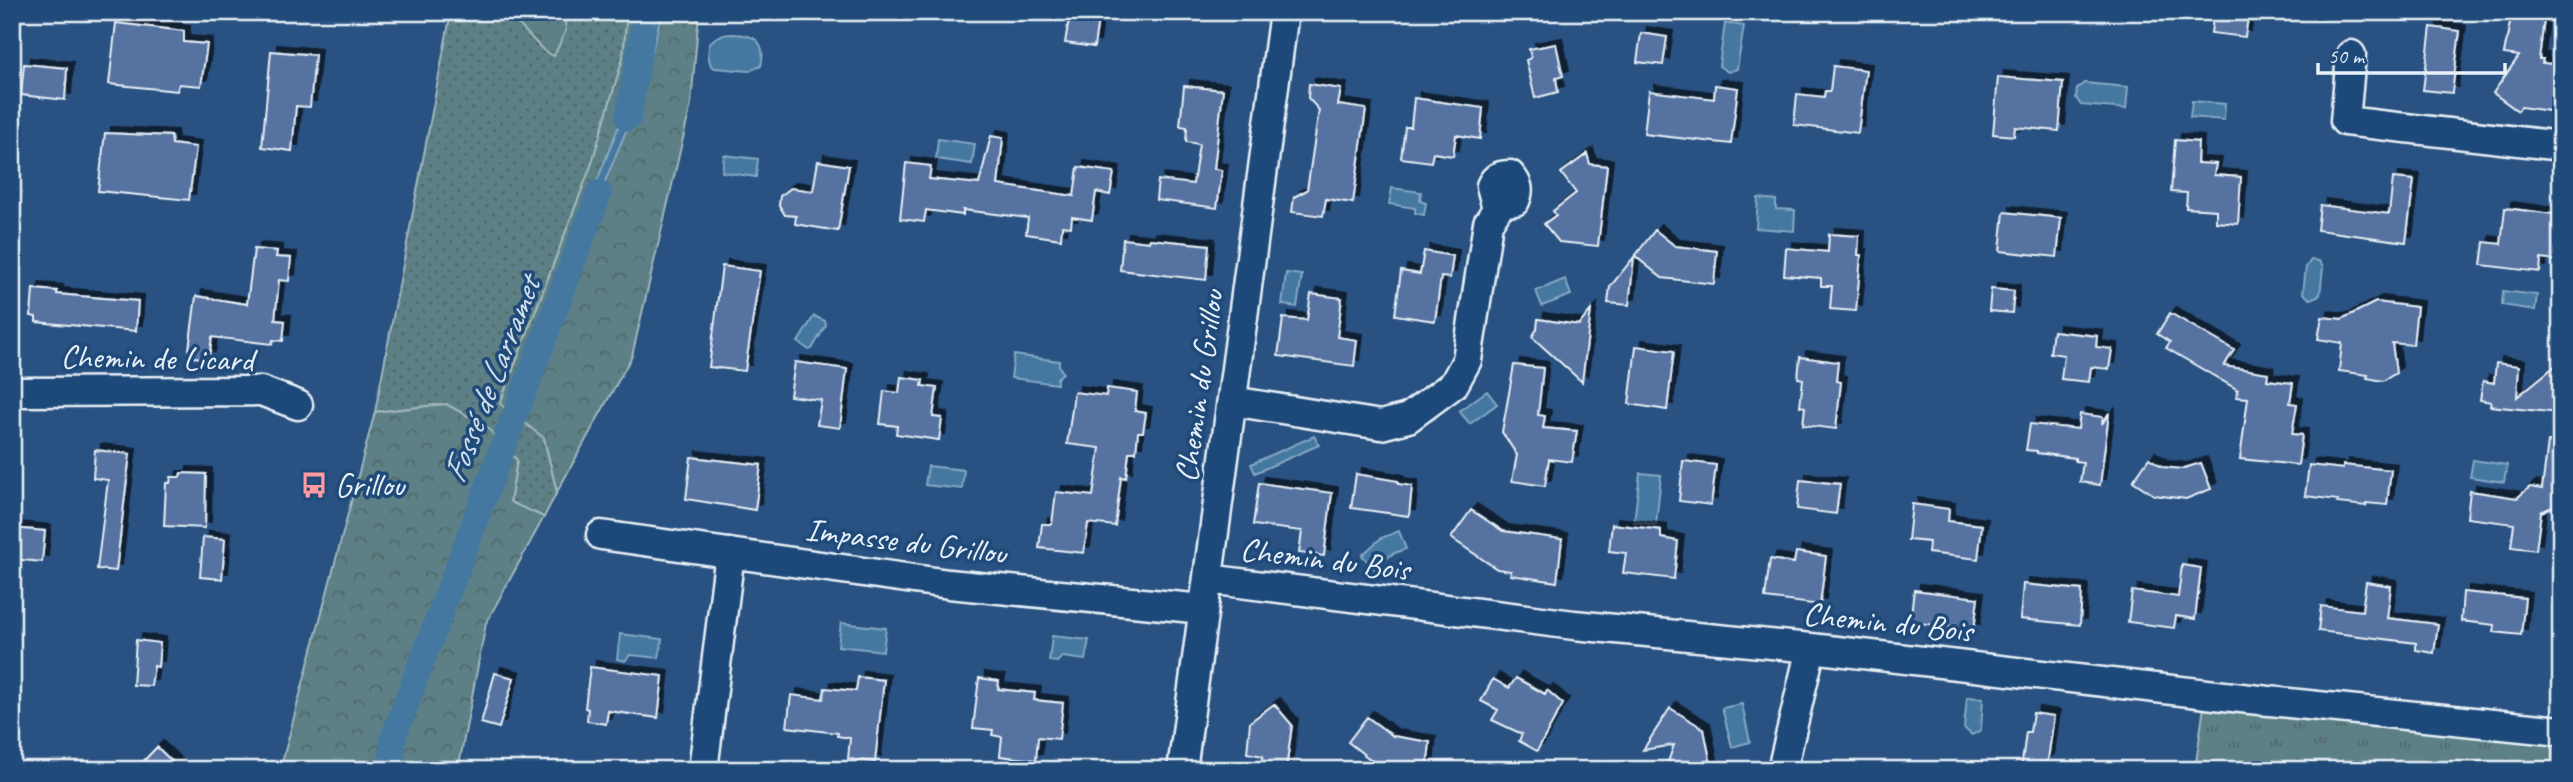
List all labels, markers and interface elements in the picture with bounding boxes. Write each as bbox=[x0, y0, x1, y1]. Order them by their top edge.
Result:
scale bar bbox=[2318, 32, 2505, 76]
text: 50 m bbox=[2328, 43, 2366, 69]
water label: Fossé de Larramet bbox=[431, 265, 553, 489]
street label: Chemin du Grillou bbox=[1165, 286, 1233, 485]
street label: Chemin de Licard bbox=[60, 335, 259, 381]
place label: Grillou bbox=[335, 464, 406, 506]
bus stop icon: Grillou bbox=[299, 470, 329, 500]
street label: Impasse du Grillou bbox=[803, 508, 1011, 574]
street label: Chemin du Bois bbox=[1238, 528, 1415, 591]
street label: Chemin du Bois bbox=[1801, 592, 1978, 652]

